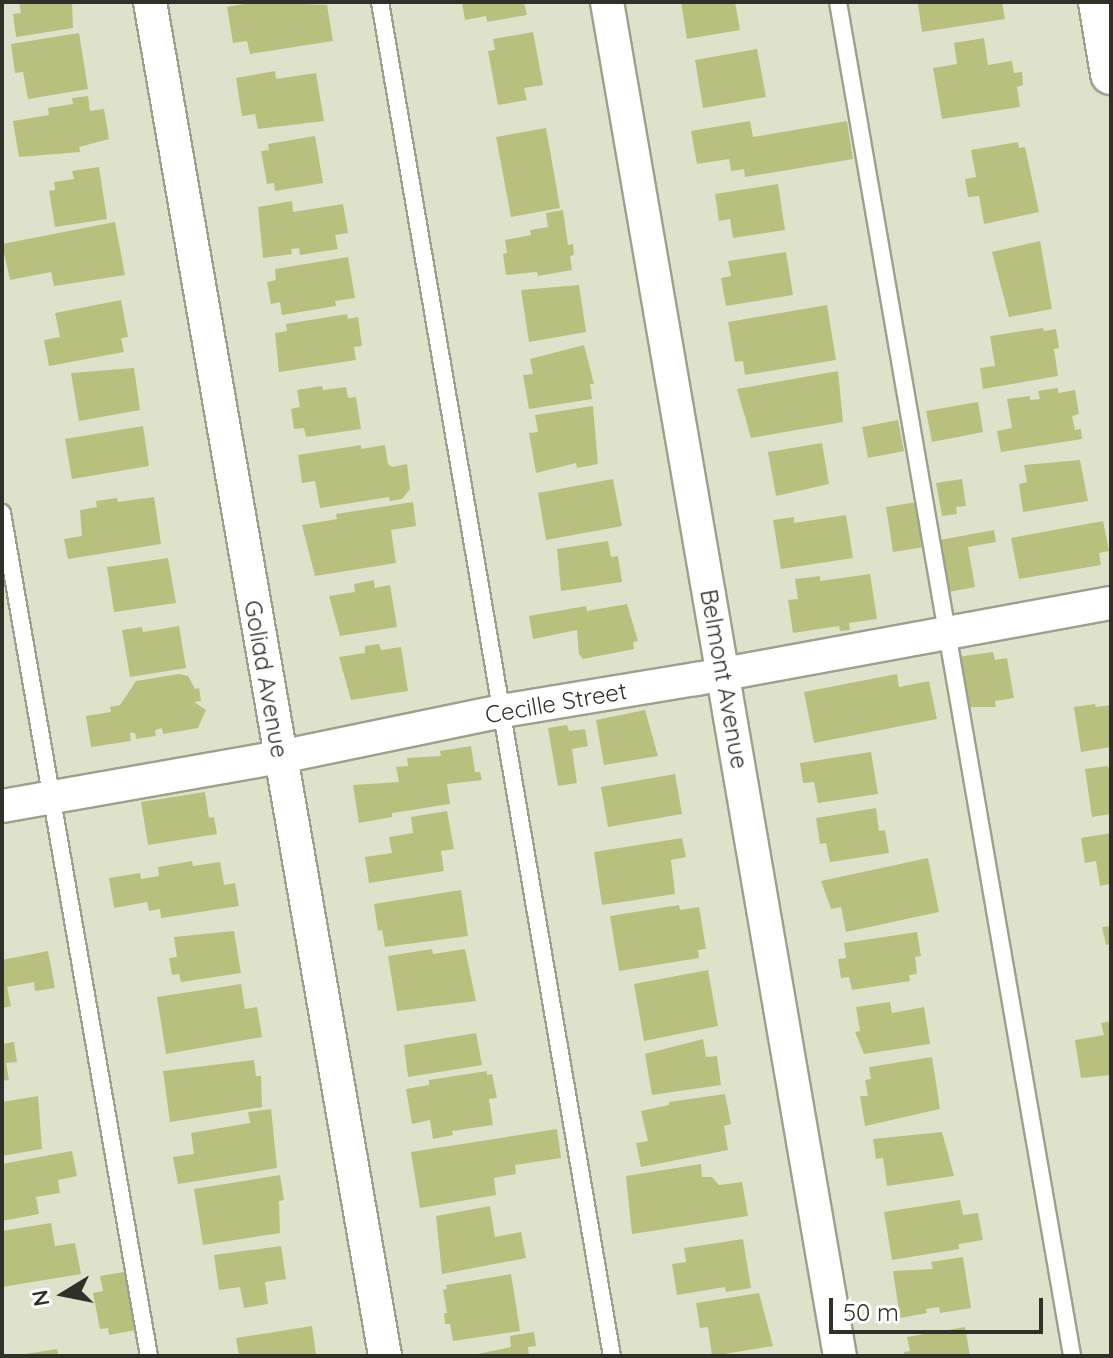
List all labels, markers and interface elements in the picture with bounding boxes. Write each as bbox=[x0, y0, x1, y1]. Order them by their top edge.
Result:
street label: Belmont Avenue bbox=[694, 587, 754, 771]
street label: Goliad Avenue bbox=[238, 598, 294, 760]
street label: Cecille Street bbox=[483, 676, 629, 730]
north arrow bbox=[24, 1254, 104, 1334]
scale bar bbox=[833, 1282, 1047, 1332]
text: N bbox=[25, 1288, 56, 1309]
text: 50 m bbox=[843, 1297, 899, 1327]

